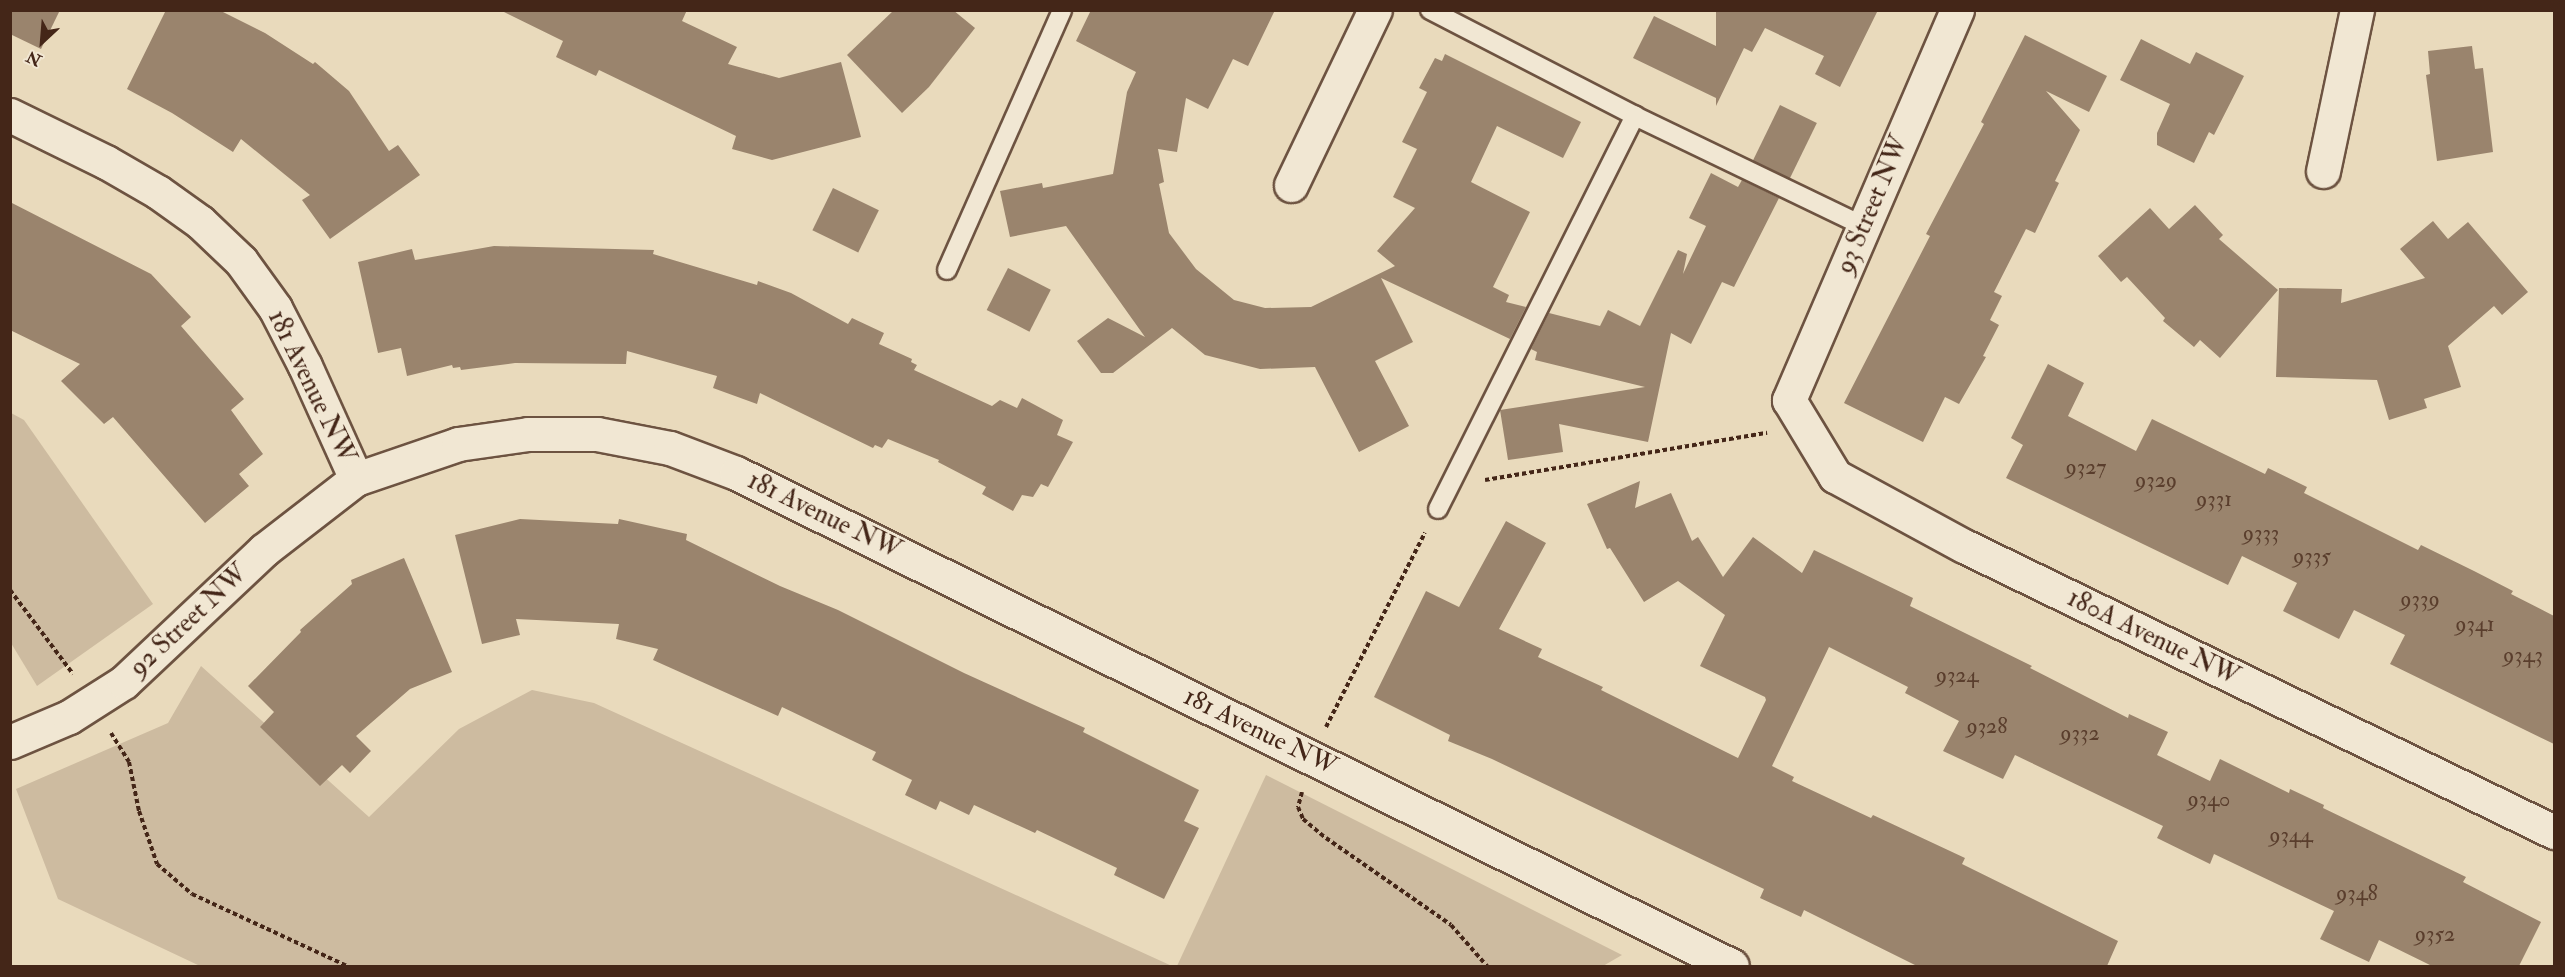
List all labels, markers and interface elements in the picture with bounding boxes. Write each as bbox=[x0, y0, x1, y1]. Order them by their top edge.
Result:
north arrow bbox=[12, 12, 72, 72]
text: N bbox=[23, 46, 45, 70]
street label: 93 Street NW bbox=[1830, 131, 1916, 279]
street label: 181 Avenue NW bbox=[260, 305, 362, 469]
house number: 9327 bbox=[2066, 455, 2106, 481]
street label: 181 Avenue NW bbox=[742, 465, 906, 567]
house number: 9329 bbox=[2135, 468, 2177, 494]
house number: 9331 bbox=[2196, 487, 2232, 513]
house number: 9333 bbox=[2243, 521, 2279, 547]
house number: 9335 bbox=[2293, 544, 2331, 570]
street label: 92 Street NW bbox=[124, 558, 254, 684]
street label: 180A Avenue NW bbox=[2062, 583, 2244, 693]
house number: 9339 bbox=[2400, 587, 2440, 613]
house number: 9341 bbox=[2455, 612, 2495, 638]
house number: 9343 bbox=[2503, 643, 2543, 669]
house number: 9324 bbox=[1936, 663, 1978, 689]
street label: 181 Avenue NW bbox=[1178, 681, 1342, 783]
house number: 9328 bbox=[1966, 714, 2008, 740]
house number: 9332 bbox=[2060, 721, 2100, 747]
house number: 9340 bbox=[2188, 787, 2230, 813]
house number: 9344 bbox=[2269, 823, 2313, 849]
house number: 9348 bbox=[2336, 881, 2378, 907]
house number: 9352 bbox=[2415, 922, 2455, 948]

